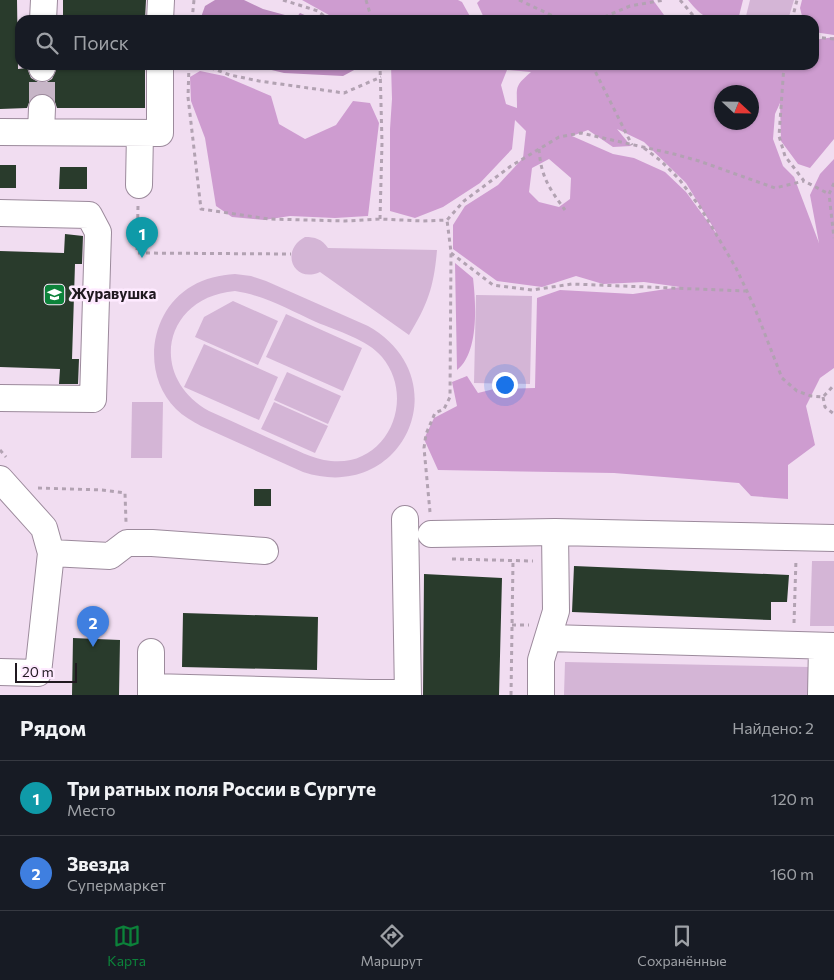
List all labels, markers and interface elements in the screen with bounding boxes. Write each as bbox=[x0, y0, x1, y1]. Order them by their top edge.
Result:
search box bbox=[15, 15, 819, 70]
icon: search bbox=[33, 29, 61, 57]
text: Поиск bbox=[73, 31, 129, 54]
north arrow bbox=[714, 85, 759, 130]
pin: 1 bbox=[126, 217, 158, 258]
school or university icon: Журавушка bbox=[43, 282, 67, 306]
place label: Журавушка bbox=[71, 284, 157, 302]
your location bbox=[492, 372, 518, 398]
pin: 2 bbox=[77, 606, 109, 647]
scale bar bbox=[15, 660, 78, 683]
text: 20 m bbox=[22, 663, 54, 680]
text: Рядом bbox=[20, 715, 86, 740]
text: Найдено: 2 bbox=[732, 718, 814, 737]
text: Три ратных поля России в Сургуте bbox=[67, 777, 376, 800]
text: 1 bbox=[32, 789, 40, 808]
text: 120 m bbox=[771, 789, 814, 808]
text: Место bbox=[67, 800, 116, 819]
text: Звезда bbox=[67, 852, 130, 875]
text: 2 bbox=[31, 864, 41, 883]
text: 160 m bbox=[770, 864, 814, 883]
text: Супермаркет bbox=[67, 875, 166, 894]
tab: Карта bbox=[107, 922, 146, 969]
tab: Маршрут bbox=[361, 922, 423, 969]
tab: Сохранённые bbox=[637, 922, 727, 969]

